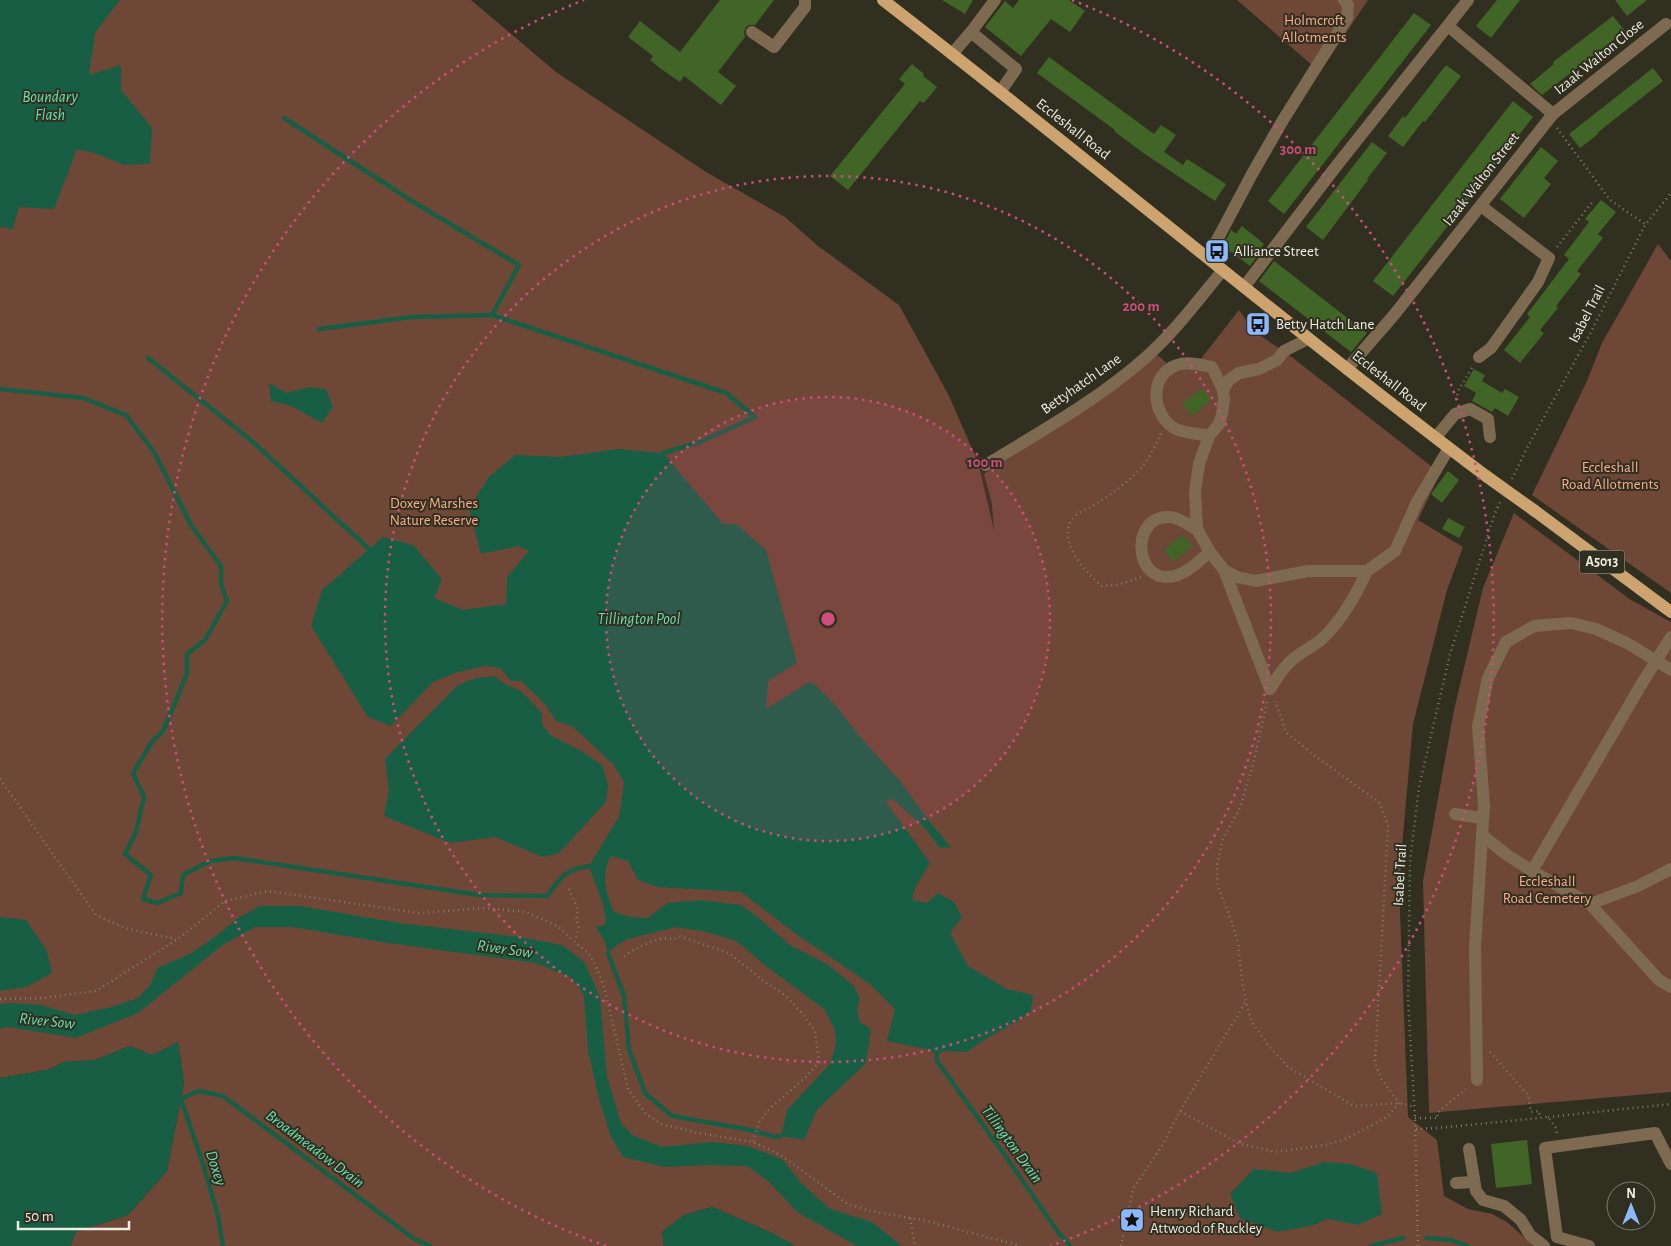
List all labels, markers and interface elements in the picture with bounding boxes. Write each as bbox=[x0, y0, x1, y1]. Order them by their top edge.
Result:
park label: Holmcroft Allotments bbox=[1281, 13, 1347, 45]
street label: Izaak Walton Close bbox=[1552, 17, 1647, 97]
water label: Boundary Flash bbox=[22, 89, 78, 123]
street label: Eccleshall Road bbox=[1033, 96, 1113, 162]
street label: Izaak Walton Street bbox=[1440, 129, 1522, 229]
text: 300 m bbox=[1280, 142, 1316, 157]
bus stop icon: Alliance Street bbox=[1204, 238, 1230, 264]
place label: Alliance Street bbox=[1234, 244, 1319, 259]
street label: Isabel Trail bbox=[1566, 283, 1608, 345]
text: 200 m bbox=[1122, 299, 1160, 314]
bus stop icon: Betty Hatch Lane bbox=[1245, 311, 1271, 337]
place label: Betty Hatch Lane bbox=[1276, 317, 1375, 332]
street label: Eccleshall Road bbox=[1349, 348, 1429, 414]
street label: Bettyhatch Lane bbox=[1038, 351, 1124, 417]
text: 100 m bbox=[967, 455, 1003, 470]
park label: Eccleshall Road Allotments bbox=[1561, 460, 1659, 492]
park label: Doxey Marshes Nature Reserve bbox=[390, 496, 478, 528]
road number: A5013 bbox=[1580, 550, 1624, 574]
centre of rings bbox=[819, 610, 837, 628]
water label: Tillington Pool bbox=[598, 611, 680, 627]
street label: Isabel Trail bbox=[1391, 843, 1409, 907]
park label: Eccleshall Road Cemetery bbox=[1503, 874, 1592, 906]
water label: River Sow bbox=[476, 937, 534, 961]
water label: River Sow bbox=[18, 1010, 76, 1032]
water label: Tillington Drain bbox=[979, 1102, 1045, 1186]
water label: Broadmeadow Drain bbox=[263, 1107, 367, 1191]
water label: Doxey bbox=[203, 1149, 229, 1188]
north arrow bbox=[1606, 1181, 1656, 1231]
text: N bbox=[1626, 1187, 1636, 1201]
scale bar bbox=[18, 1198, 129, 1230]
place label: Henry Richard Attwood of Ruckley bbox=[1150, 1204, 1263, 1236]
place icon: Henry Richard Attwood of Ruckley bbox=[1119, 1207, 1145, 1233]
text: 50 m bbox=[25, 1209, 54, 1224]

